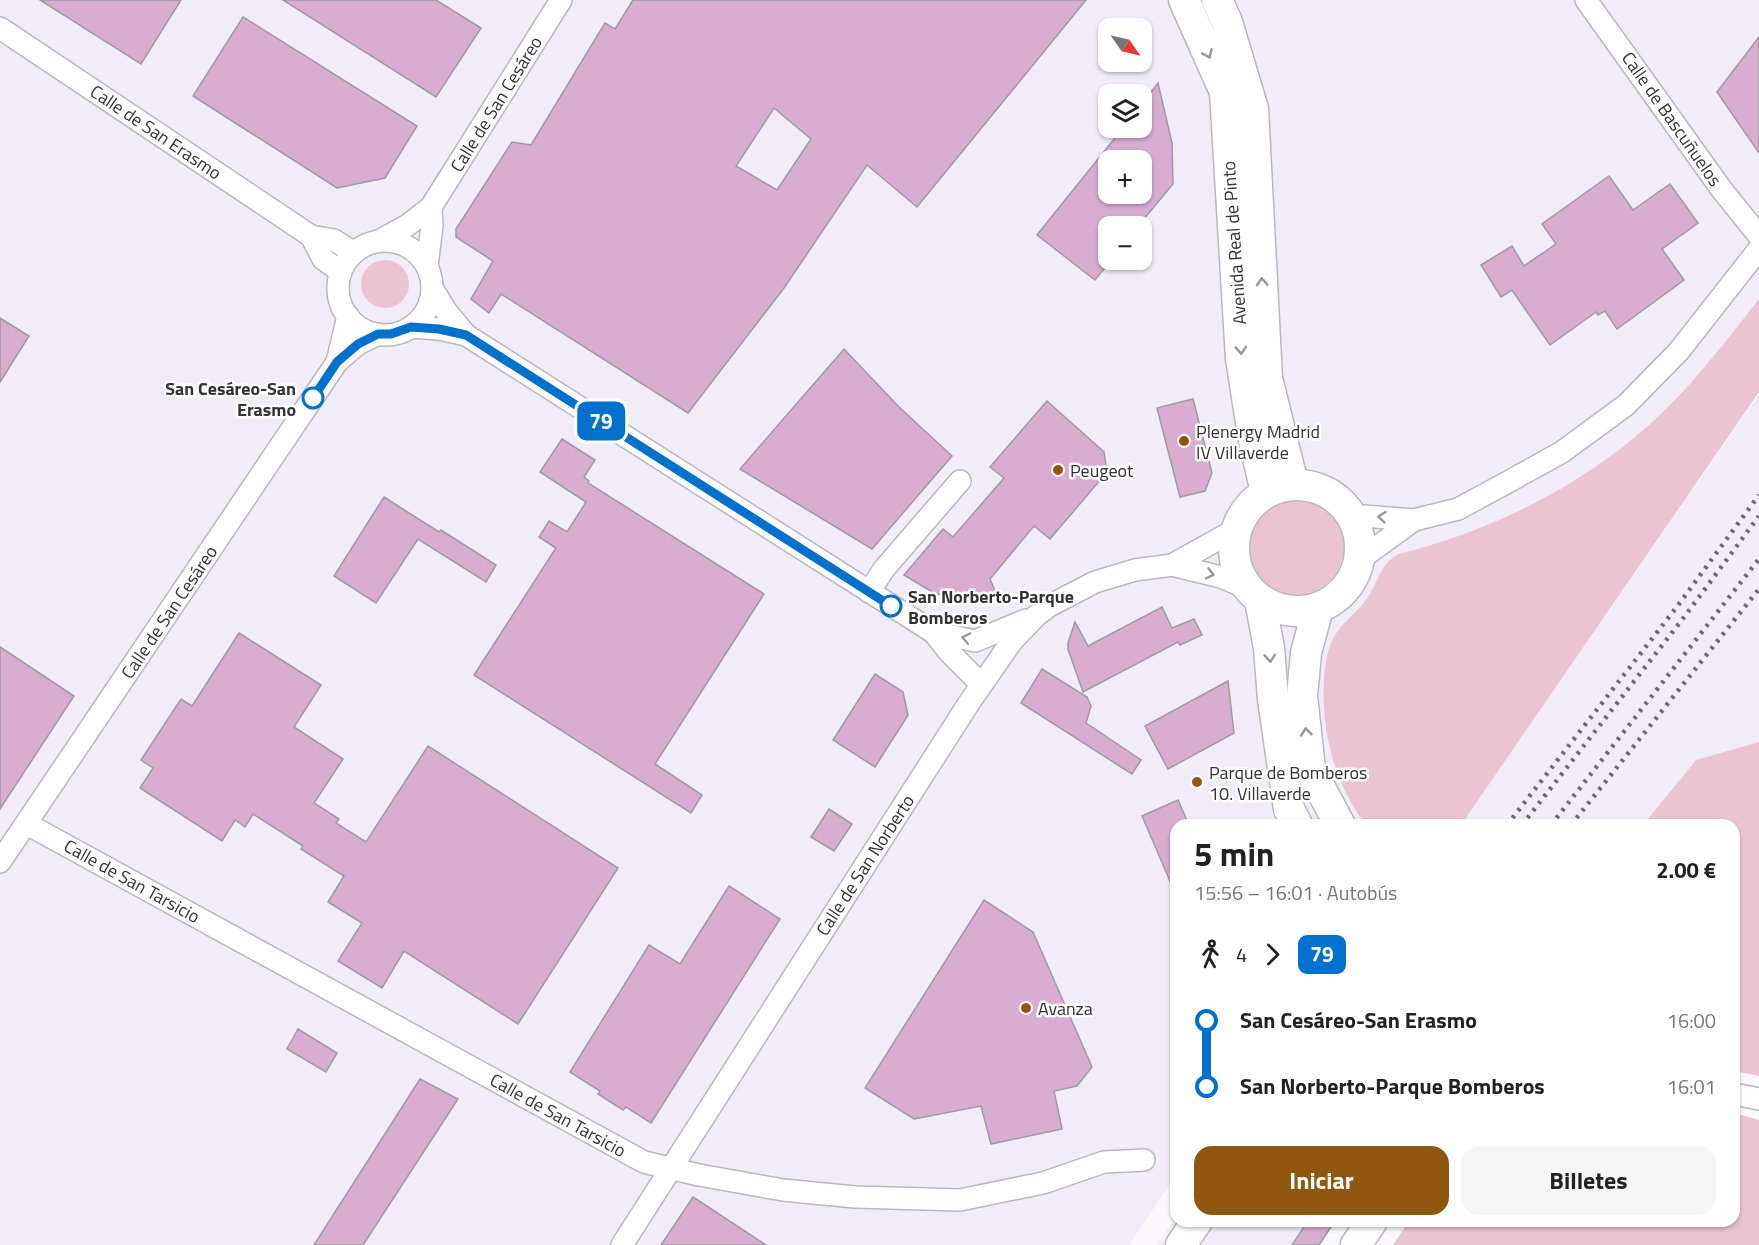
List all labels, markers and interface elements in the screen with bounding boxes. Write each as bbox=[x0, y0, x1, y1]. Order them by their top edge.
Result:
north arrow bbox=[1098, 18, 1152, 72]
map controls bbox=[1098, 18, 1152, 270]
street label: Calle de San Cesáreo bbox=[443, 31, 549, 177]
street label: Calle de Bascuñuelos bbox=[1615, 46, 1729, 192]
one-way arrow bbox=[1201, 47, 1213, 58]
street label: Calle de San Erasmo bbox=[85, 78, 227, 186]
button: layers bbox=[1098, 84, 1152, 138]
button: + bbox=[1098, 150, 1152, 204]
street label: Avenida Real de Pinto bbox=[1215, 160, 1253, 326]
button: − bbox=[1098, 216, 1152, 270]
one-way arrow bbox=[1256, 278, 1269, 287]
one-way arrow bbox=[1234, 345, 1247, 354]
place label: San Cesáreo-San Erasmo bbox=[165, 375, 296, 423]
marker: San Cesáreo-San Erasmo bbox=[302, 387, 324, 409]
line badge: 79 bbox=[574, 402, 628, 440]
text: 79 bbox=[589, 405, 613, 437]
place label: Plenergy Madrid IV Villaverde bbox=[1196, 418, 1320, 466]
marker: Plenergy Madrid IV Villaverde bbox=[1177, 434, 1191, 448]
place label: Peugeot bbox=[1070, 457, 1134, 484]
marker: Peugeot bbox=[1051, 463, 1065, 477]
one-way arrow bbox=[1378, 511, 1387, 524]
street label: Calle de San Cesáreo bbox=[114, 540, 224, 684]
one-way arrow bbox=[1205, 567, 1215, 580]
place label: San Norberto-Parque Bomberos bbox=[908, 583, 1074, 631]
marker: San Norberto-Parque Bomberos bbox=[880, 595, 902, 617]
one-way arrow bbox=[961, 632, 971, 645]
one-way arrow bbox=[1263, 653, 1276, 662]
one-way arrow bbox=[1300, 728, 1313, 737]
place label: Parque de Bomberos 10. Villaverde bbox=[1209, 759, 1367, 807]
marker: Parque de Bomberos 10. Villaverde bbox=[1190, 775, 1204, 789]
street label: Calle de San Norberto bbox=[809, 789, 921, 941]
text: 5 min bbox=[1194, 829, 1274, 879]
street label: Calle de San Tarsicio bbox=[59, 832, 205, 930]
text: 2.00 € bbox=[1656, 853, 1716, 887]
text: 15:56 – 16:01 · Autobús bbox=[1194, 877, 1397, 908]
icon: walk bbox=[1194, 938, 1227, 971]
icon: forward bbox=[1256, 938, 1289, 971]
text: 79 bbox=[1310, 938, 1334, 970]
text: 4 bbox=[1236, 939, 1247, 970]
place label: Avanza bbox=[1038, 995, 1093, 1022]
marker: Avanza bbox=[1019, 1001, 1033, 1015]
text: San Cesáreo-San Erasmo bbox=[1240, 1003, 1477, 1037]
text: 16:00 bbox=[1667, 1005, 1716, 1036]
street label: Calle de San Tarsicio bbox=[485, 1066, 631, 1164]
text: San Norberto-Parque Bomberos bbox=[1240, 1069, 1545, 1103]
text: 16:01 bbox=[1667, 1071, 1716, 1102]
button: Iniciar bbox=[1194, 1146, 1449, 1215]
button: Billetes bbox=[1461, 1146, 1716, 1215]

